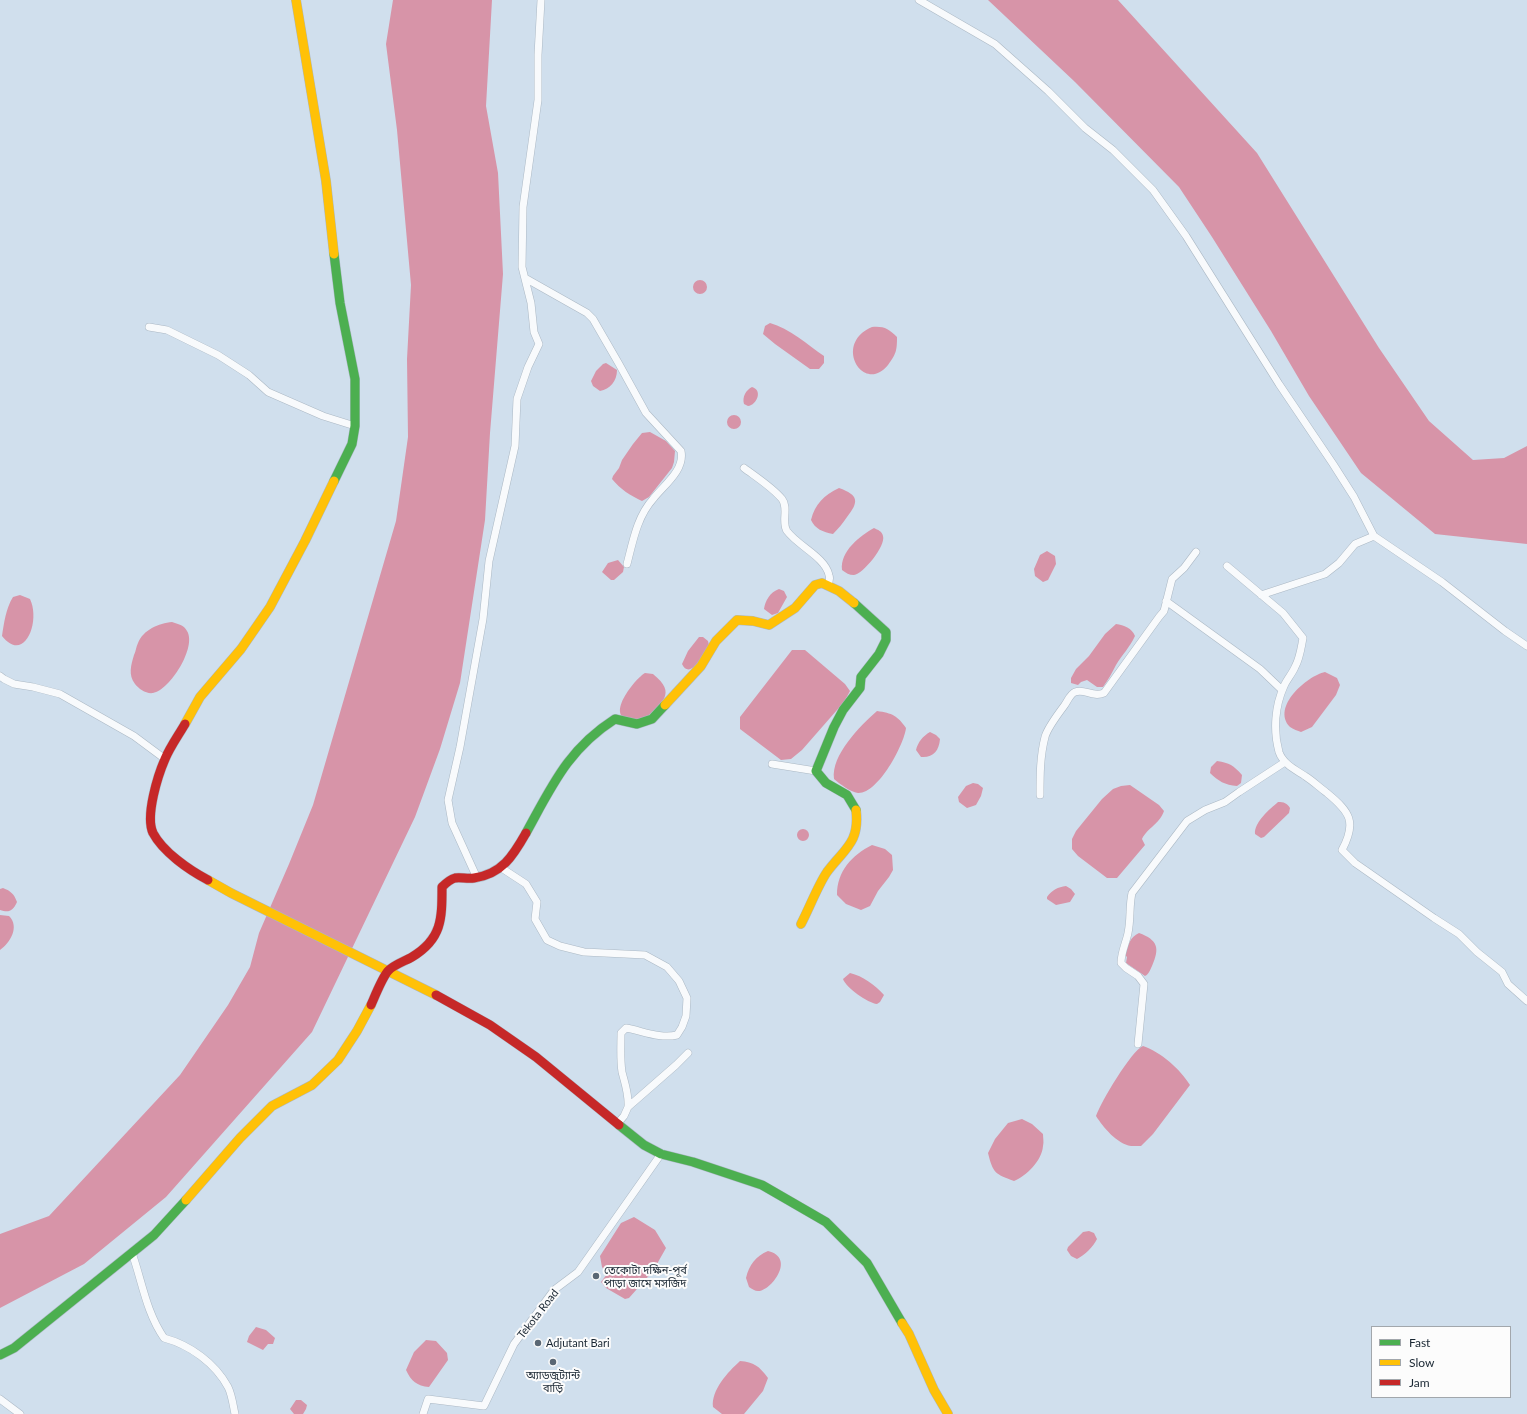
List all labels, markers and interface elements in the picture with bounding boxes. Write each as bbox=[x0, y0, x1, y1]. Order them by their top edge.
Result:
place label: তেকোটা দক্ষিন-পূর্ব পাড়া জামে মসজিদ bbox=[604, 1263, 687, 1289]
marker: তেকোটা দক্ষিন-পূর্ব পাড়া জামে মসজিদ bbox=[591, 1271, 601, 1281]
street label: Tekota Road bbox=[515, 1287, 561, 1341]
legend bbox=[1371, 1326, 1511, 1398]
text: Fast bbox=[1409, 1335, 1430, 1350]
place label: Adjutant Bari bbox=[546, 1336, 610, 1350]
marker: Adjutant Bari bbox=[533, 1338, 543, 1348]
text: Slow bbox=[1409, 1355, 1434, 1370]
marker: অ্যাডজুট্যান্ট বাড়ি bbox=[548, 1357, 558, 1367]
place label: অ্যাডজুট্যান্ট বাড়ি bbox=[526, 1368, 580, 1394]
text: Jam bbox=[1409, 1375, 1430, 1390]

